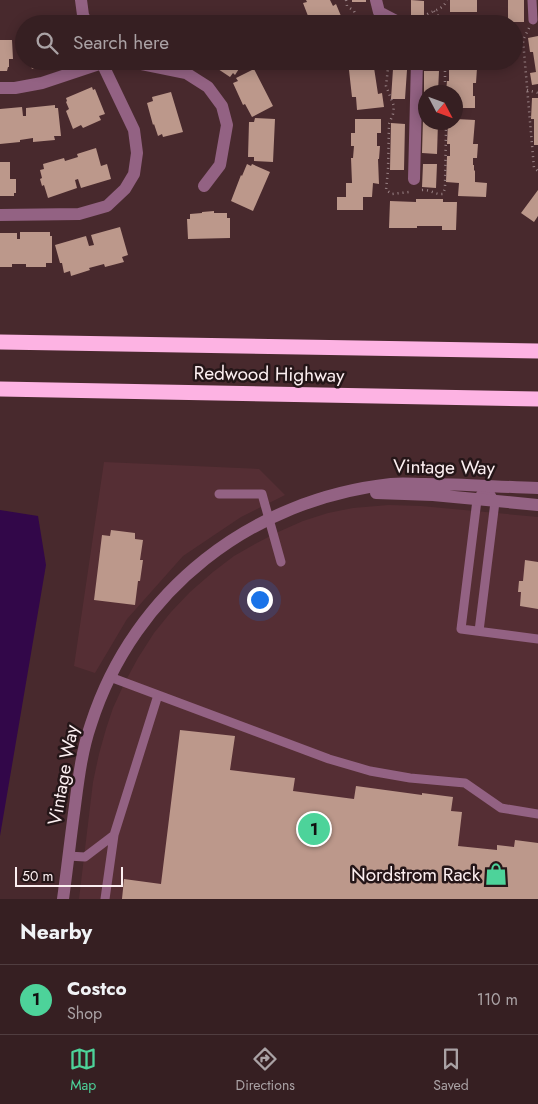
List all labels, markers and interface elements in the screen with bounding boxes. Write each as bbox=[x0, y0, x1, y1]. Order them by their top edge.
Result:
search box bbox=[15, 15, 523, 70]
icon: search bbox=[33, 29, 61, 57]
text: Search here bbox=[73, 29, 169, 56]
north arrow bbox=[418, 85, 463, 130]
street label: Redwood Highway bbox=[193, 359, 345, 389]
street label: Vintage Way bbox=[393, 453, 496, 481]
your location bbox=[247, 587, 273, 613]
street label: Vintage Way bbox=[41, 722, 85, 827]
pin: 1 bbox=[298, 810, 330, 848]
place label: Nordstrom Rack bbox=[351, 861, 481, 888]
shop icon: Nordstrom Rack bbox=[483, 861, 509, 887]
scale bar bbox=[15, 864, 122, 887]
text: 50 m bbox=[22, 866, 53, 886]
text: Nearby bbox=[20, 917, 92, 947]
text: Costco bbox=[67, 975, 127, 1002]
text: 1 bbox=[32, 988, 40, 1011]
text: 110 m bbox=[477, 988, 518, 1011]
text: Shop bbox=[67, 1002, 102, 1025]
tab: Map bbox=[69, 1045, 97, 1095]
tab: Directions bbox=[236, 1045, 295, 1095]
tab: Saved bbox=[433, 1045, 469, 1095]

